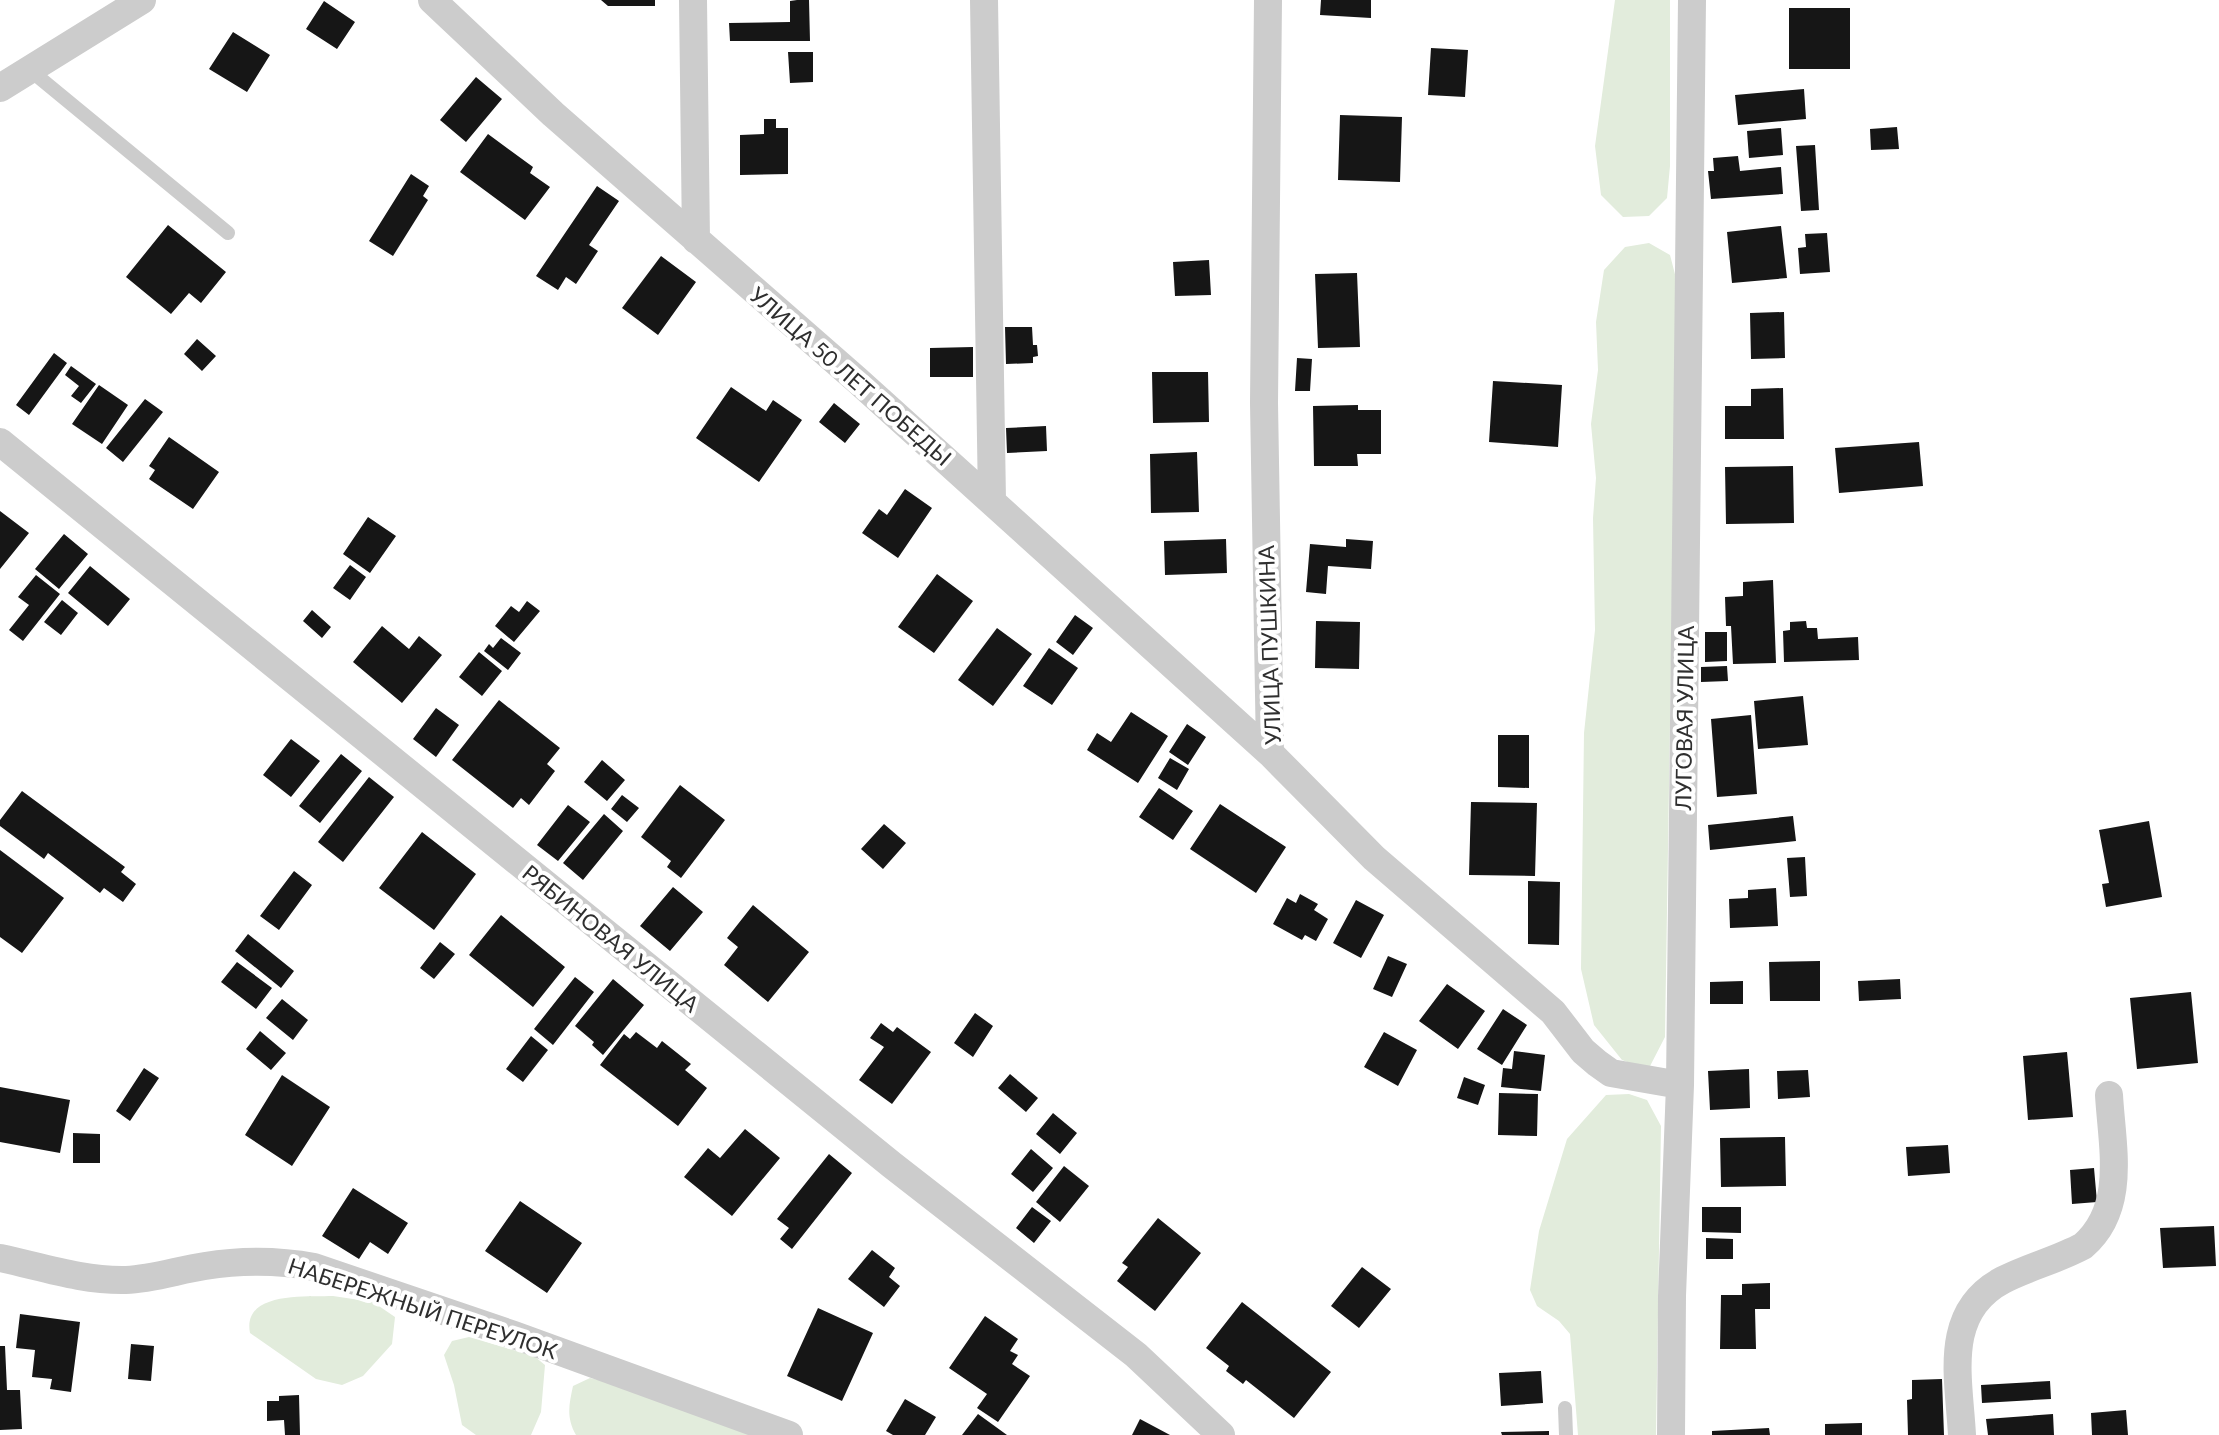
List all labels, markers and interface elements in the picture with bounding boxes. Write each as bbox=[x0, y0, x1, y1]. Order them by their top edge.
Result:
street label: УЛИЦА 50 ЛЕТ ПОБЕДЫ bbox=[745, 281, 957, 471]
street label: УЛИЦА ПУШКИНА bbox=[1252, 545, 1286, 745]
street label: ЛУГОВАЯ УЛИЦА bbox=[1669, 625, 1699, 812]
street label: РЯБИНОВАЯ УЛИЦА bbox=[517, 859, 705, 1017]
street label: НАБЕРЕЖНЫЙ ПЕРЕУЛОК bbox=[285, 1252, 561, 1364]

